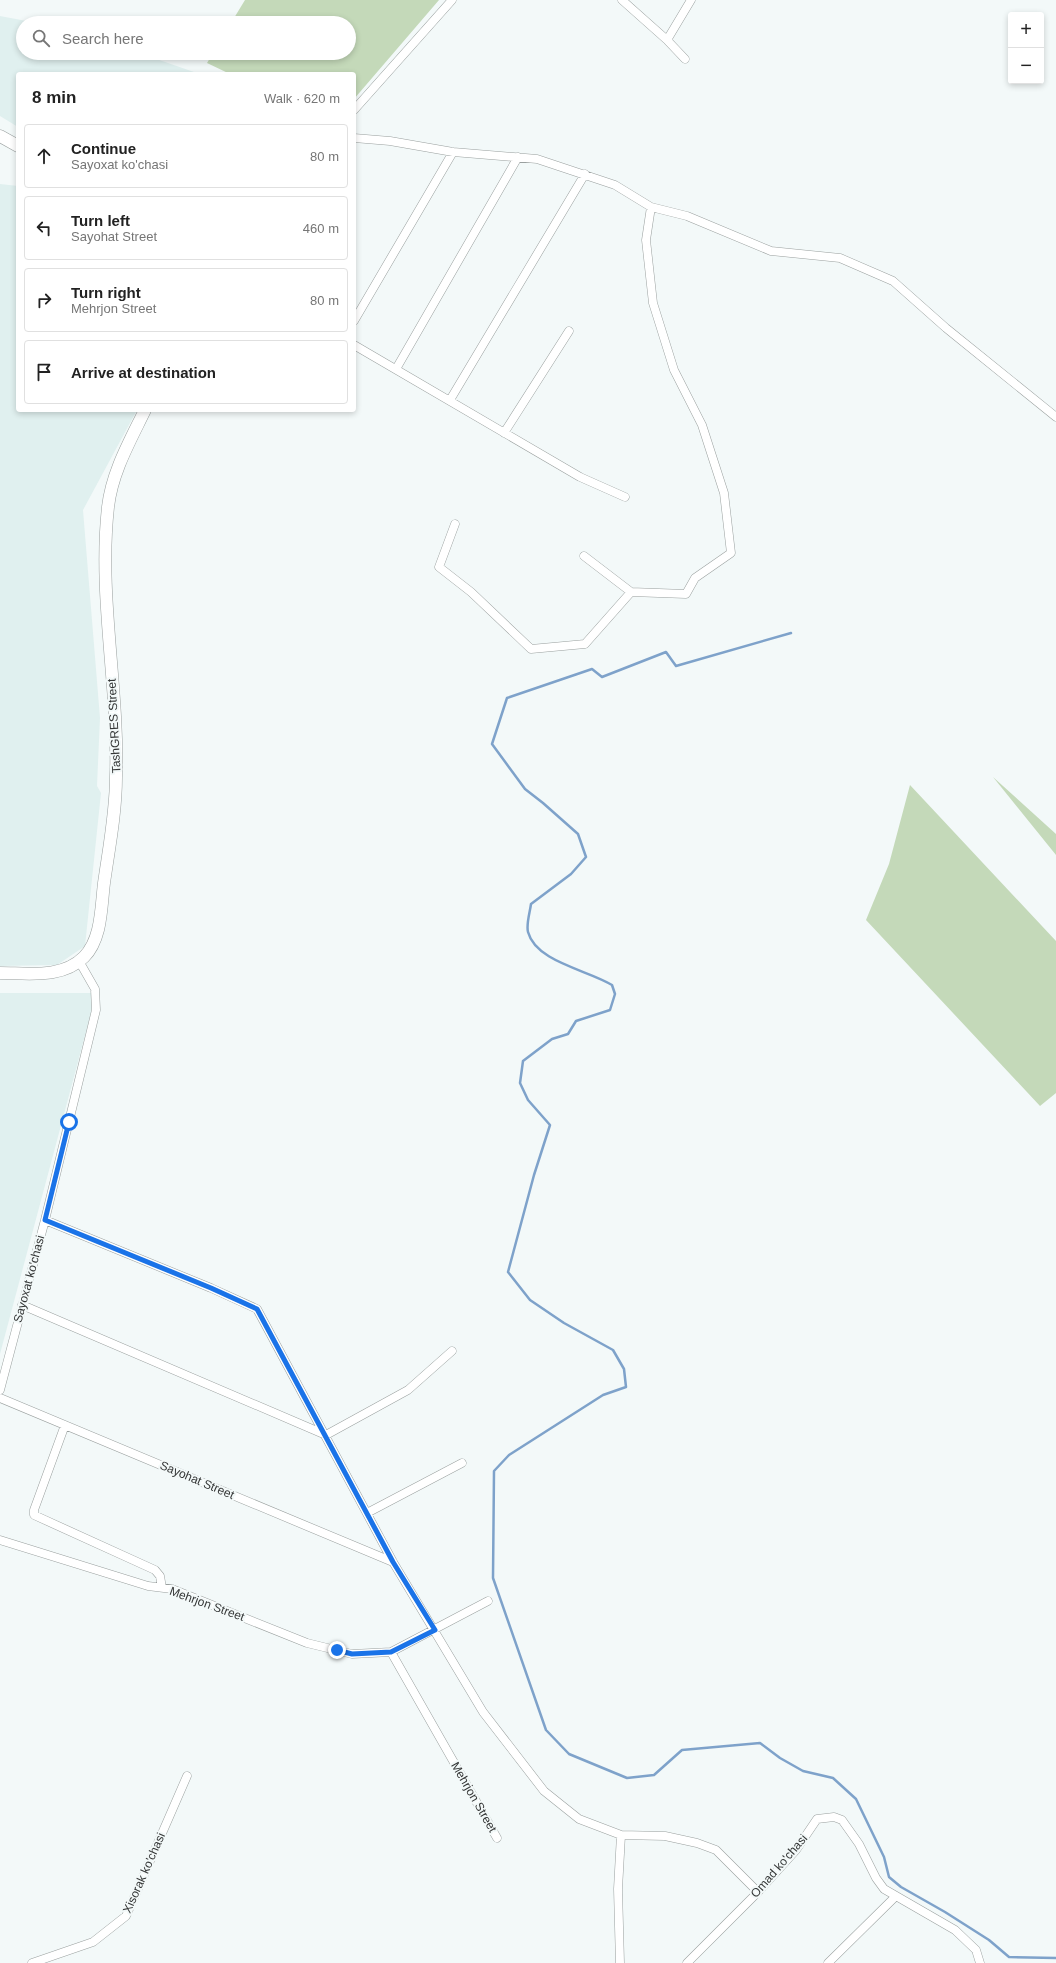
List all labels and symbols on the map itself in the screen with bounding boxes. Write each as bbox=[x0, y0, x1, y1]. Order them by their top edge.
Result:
street label: TashGRES Street bbox=[104, 678, 123, 774]
route start bbox=[60, 1113, 78, 1131]
street label: Sayoxat ko'chasi bbox=[11, 1234, 47, 1324]
street label: Sayohat Street bbox=[158, 1458, 237, 1502]
street label: Mehrjon Street bbox=[168, 1584, 247, 1624]
route end bbox=[328, 1641, 346, 1659]
street label: Mehrjon Street bbox=[448, 1759, 500, 1835]
street label: Xisorak ko'chasi bbox=[120, 1831, 168, 1915]
street label: Omad ko'chasi bbox=[748, 1832, 810, 1900]

